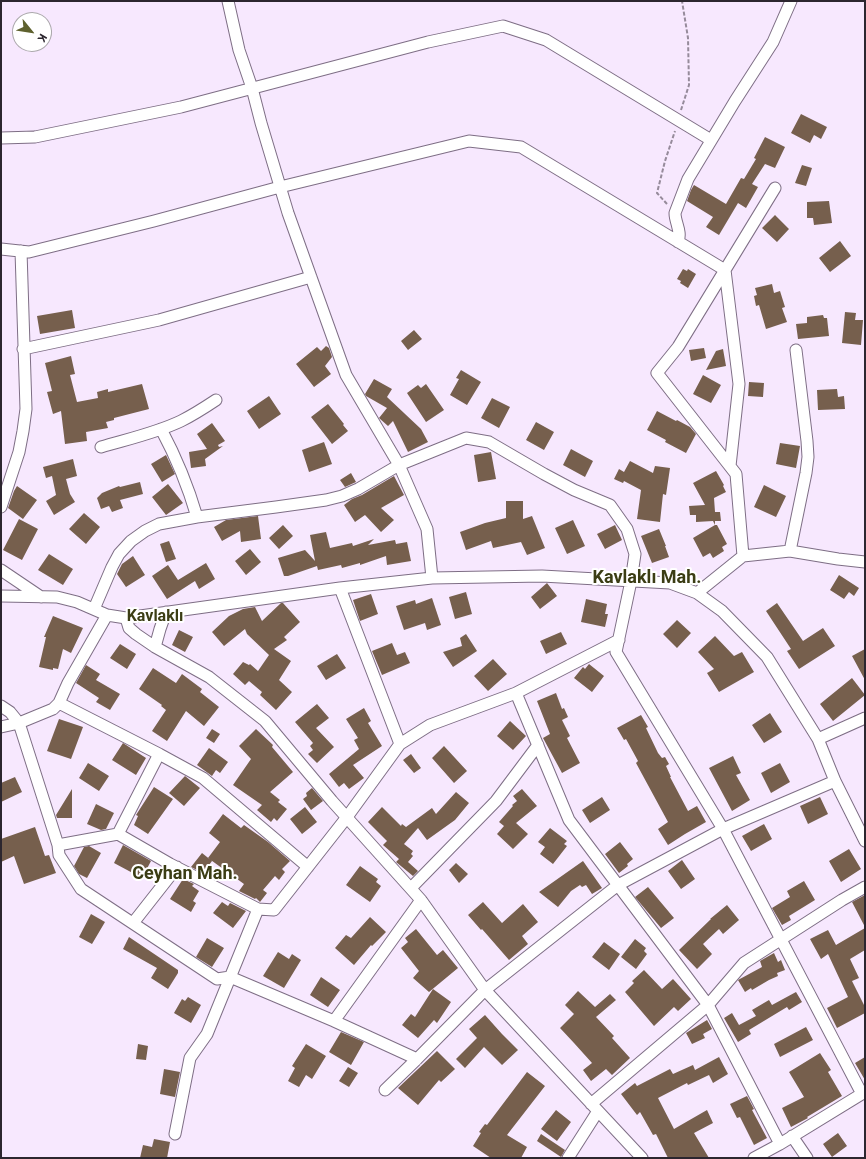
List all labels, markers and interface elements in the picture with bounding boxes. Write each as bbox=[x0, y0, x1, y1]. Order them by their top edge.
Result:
north arrow bbox=[12, 12, 52, 52]
text: K bbox=[35, 31, 49, 44]
district label: Kavlaklı Mah. bbox=[593, 567, 701, 589]
district label: Kavlaklı bbox=[127, 607, 183, 627]
district label: Ceyhan Mah. bbox=[132, 863, 238, 885]

